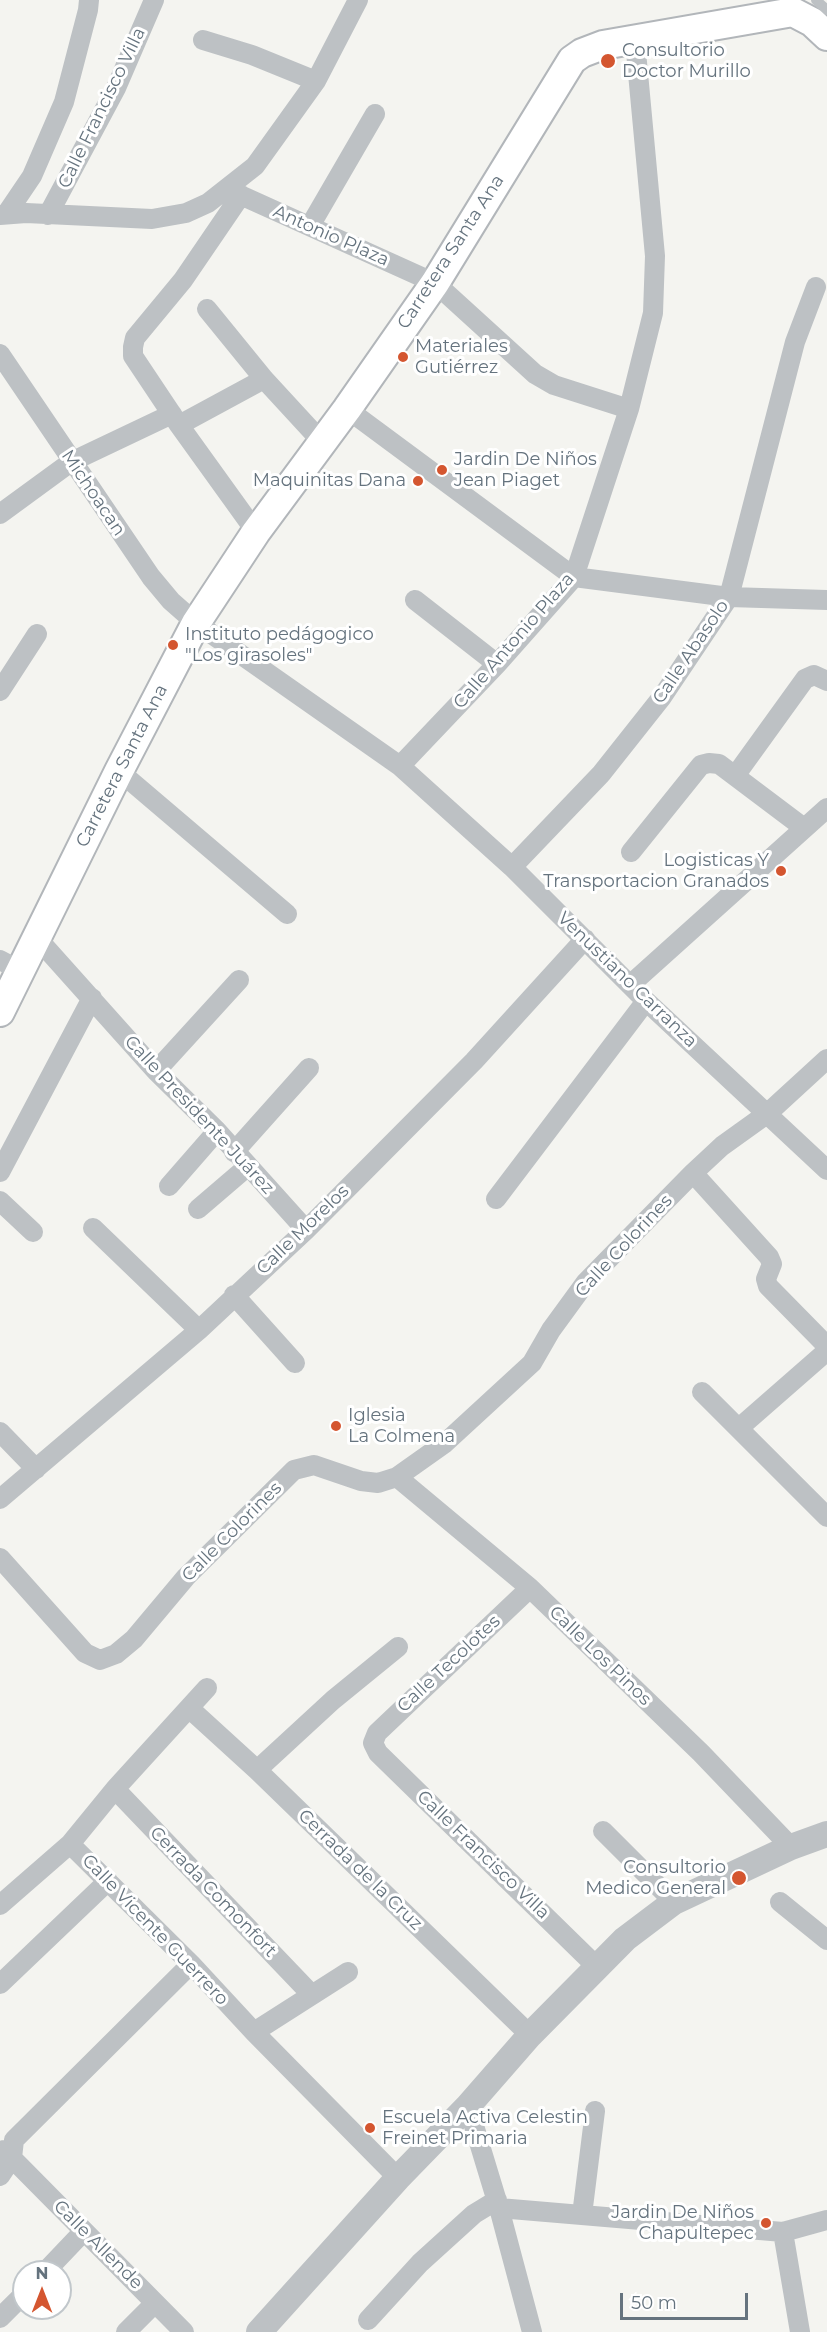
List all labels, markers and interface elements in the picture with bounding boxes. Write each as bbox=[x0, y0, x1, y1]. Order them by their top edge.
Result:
street label: Calle Francisco Villa bbox=[54, 24, 150, 192]
place label: Consultorio Doctor Murillo bbox=[622, 40, 751, 82]
marker: Consultorio Doctor Murillo bbox=[599, 52, 617, 70]
street label: Carretera Santa Ana bbox=[393, 171, 509, 333]
street label: Antonio Plaza bbox=[270, 201, 392, 271]
place label: Materiales Gutiérrez bbox=[415, 336, 508, 378]
marker: Materiales Gutiérrez bbox=[396, 350, 410, 364]
street label: Michoacan bbox=[56, 446, 130, 540]
place label: Jardin De Niños Jean Piaget bbox=[454, 449, 597, 492]
marker: Jardin De Niños Jean Piaget bbox=[435, 463, 449, 477]
place label: Maquinitas Dana bbox=[253, 470, 406, 492]
marker: Maquinitas Dana bbox=[411, 474, 425, 488]
street label: Calle Antonio Plaza bbox=[449, 569, 579, 713]
street label: Calle Abasolo bbox=[648, 596, 734, 708]
place label: Instituto pedágogico "Los girasoles" bbox=[185, 624, 374, 666]
marker: Instituto pedágogico "Los girasoles" bbox=[166, 638, 180, 652]
street label: Carretera Santa Ana bbox=[72, 681, 172, 851]
place label: Logisticas Y Transportacion Granados bbox=[543, 850, 769, 892]
marker: Logisticas Y Transportacion Granados bbox=[774, 864, 788, 878]
street label: Venustiano Carranza bbox=[553, 908, 701, 1052]
street label: Calle Presidente Juárez bbox=[120, 1031, 278, 1199]
street label: Calle Morelos bbox=[252, 1181, 354, 1279]
street label: Calle Colorines bbox=[571, 1190, 677, 1302]
place label: Iglesia La Colmena bbox=[348, 1405, 455, 1448]
marker: Iglesia La Colmena bbox=[329, 1419, 343, 1433]
street label: Calle Colorines bbox=[178, 1478, 286, 1586]
street label: Calle Los Pinos bbox=[544, 1602, 656, 1710]
street label: Calle Tecolotes bbox=[393, 1611, 505, 1717]
street label: Calle Francisco Villa bbox=[412, 1786, 554, 1924]
street label: Cerrada de la Cruz bbox=[293, 1805, 427, 1935]
street label: Cerrada Comonfort bbox=[145, 1822, 281, 1962]
street label: Calle Vicente Guerrero bbox=[77, 1850, 233, 2010]
place label: Consultorio Medico General bbox=[585, 1857, 726, 1900]
marker: Consultorio Medico General bbox=[730, 1869, 748, 1887]
place label: Escuela Activa Celestin Freinet Primaria bbox=[382, 2107, 588, 2150]
marker: Escuela Activa Celestin Freinet Primaria bbox=[363, 2121, 377, 2135]
street label: Calle Allende bbox=[49, 2196, 147, 2294]
place label: Jardin De Niños Chapultepec bbox=[611, 2202, 754, 2244]
marker: Jardin De Niños Chapultepec bbox=[759, 2216, 773, 2230]
north arrow bbox=[12, 2260, 72, 2320]
text: N bbox=[36, 2264, 48, 2283]
scale bar bbox=[623, 2281, 750, 2319]
text: 50 m bbox=[631, 2292, 677, 2314]

